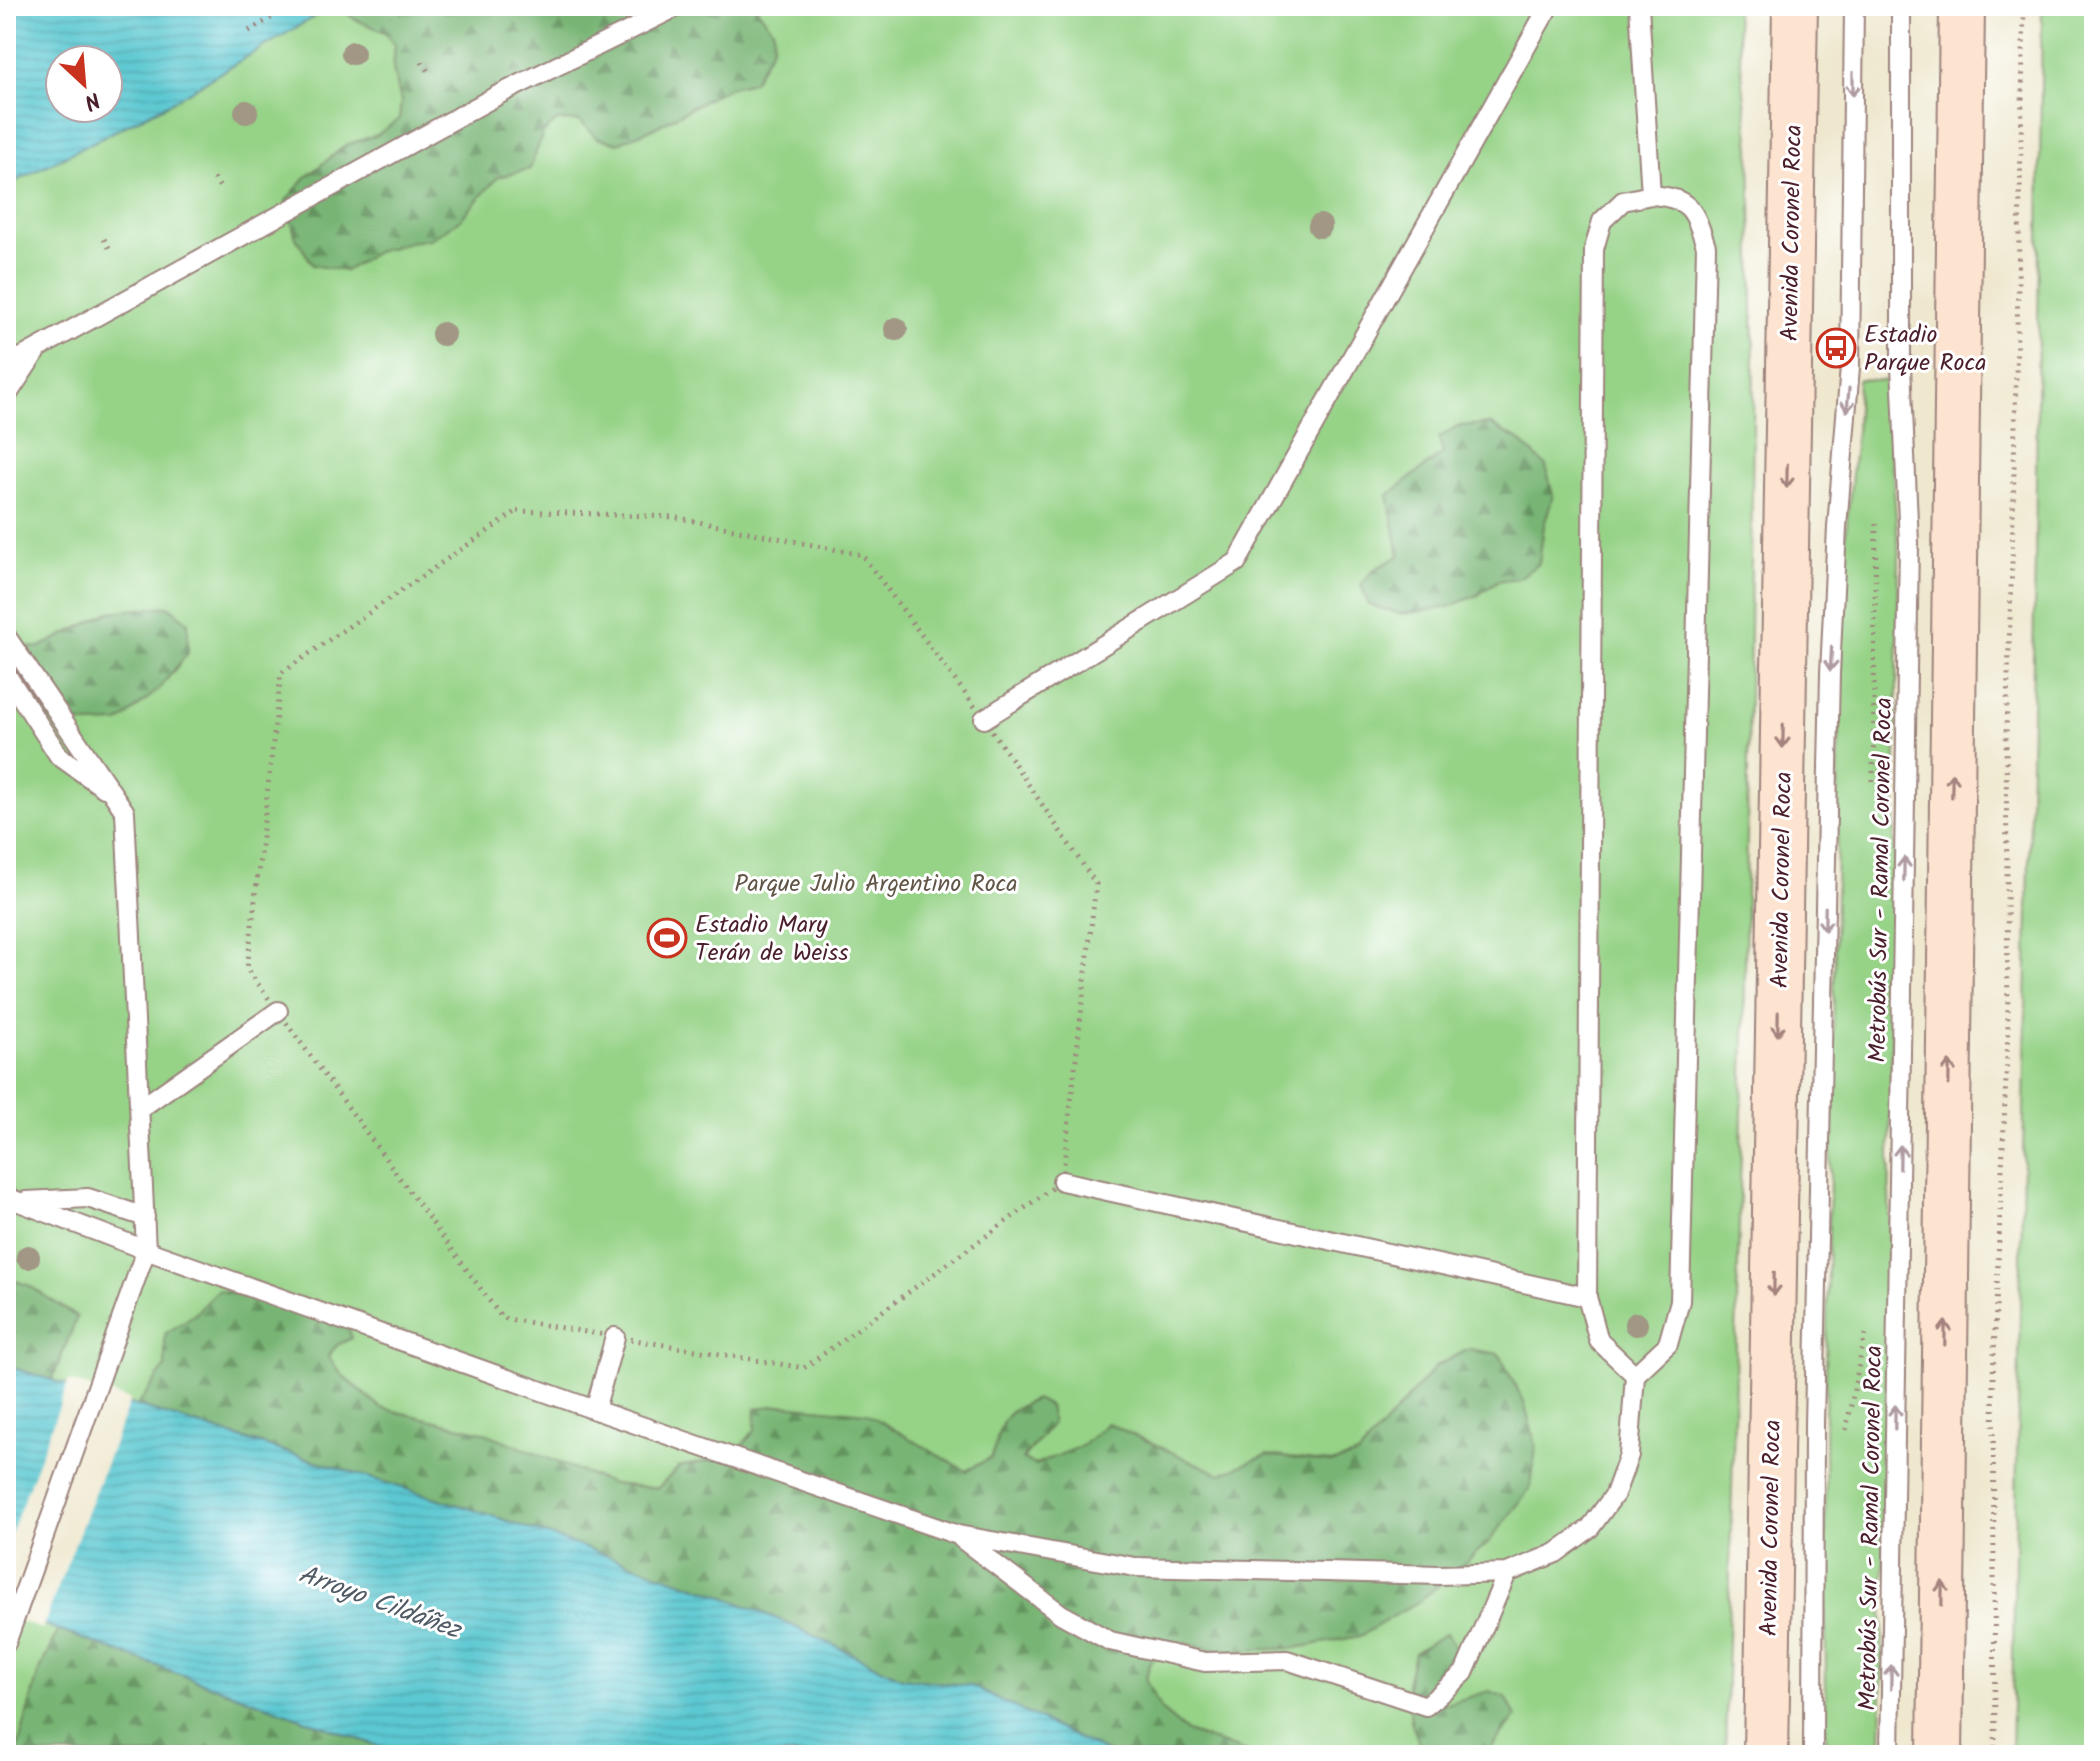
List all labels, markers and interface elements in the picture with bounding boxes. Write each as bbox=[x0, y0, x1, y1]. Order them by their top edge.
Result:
north arrow bbox=[44, 44, 124, 124]
one-way arrow bbox=[1845, 70, 1861, 97]
text: N bbox=[78, 81, 106, 119]
street label: Avenida Coronel Roca bbox=[1771, 124, 1814, 342]
place label: Estadio Parque Roca bbox=[1864, 316, 1986, 383]
bus stop icon: Estadio Parque Roca bbox=[1815, 327, 1857, 369]
one-way arrow bbox=[1840, 386, 1855, 413]
one-way arrow bbox=[1780, 462, 1795, 489]
one-way arrow bbox=[1823, 645, 1838, 672]
street label: Metrobús Sur - Ramal Coronel Roca bbox=[1859, 697, 1904, 1063]
one-way arrow bbox=[1775, 722, 1791, 749]
street label: Avenida Coronel Roca bbox=[1761, 771, 1804, 989]
one-way arrow bbox=[1944, 772, 1960, 799]
one-way arrow bbox=[1896, 856, 1912, 883]
park label: Parque Julio Argentino Roca bbox=[734, 865, 1018, 904]
one-way arrow bbox=[1817, 905, 1833, 932]
place label: Estadio Mary Terán de Weiss bbox=[695, 906, 848, 973]
sports icon: Estadio Mary Terán de Weiss bbox=[646, 917, 688, 959]
one-way arrow bbox=[1770, 1010, 1786, 1037]
one-way arrow bbox=[1941, 1060, 1957, 1087]
one-way arrow bbox=[1892, 1144, 1907, 1171]
one-way arrow bbox=[1766, 1270, 1782, 1297]
one-way arrow bbox=[1938, 1320, 1953, 1347]
street label: Metrobús Sur - Ramal Coronel Roca bbox=[1849, 1345, 1894, 1711]
one-way arrow bbox=[1888, 1404, 1903, 1431]
street label: Avenida Coronel Roca bbox=[1750, 1419, 1793, 1637]
water label: Arroyo Cildáñez bbox=[292, 1554, 469, 1652]
one-way arrow bbox=[1934, 1580, 1950, 1607]
one-way arrow bbox=[1884, 1664, 1899, 1691]

